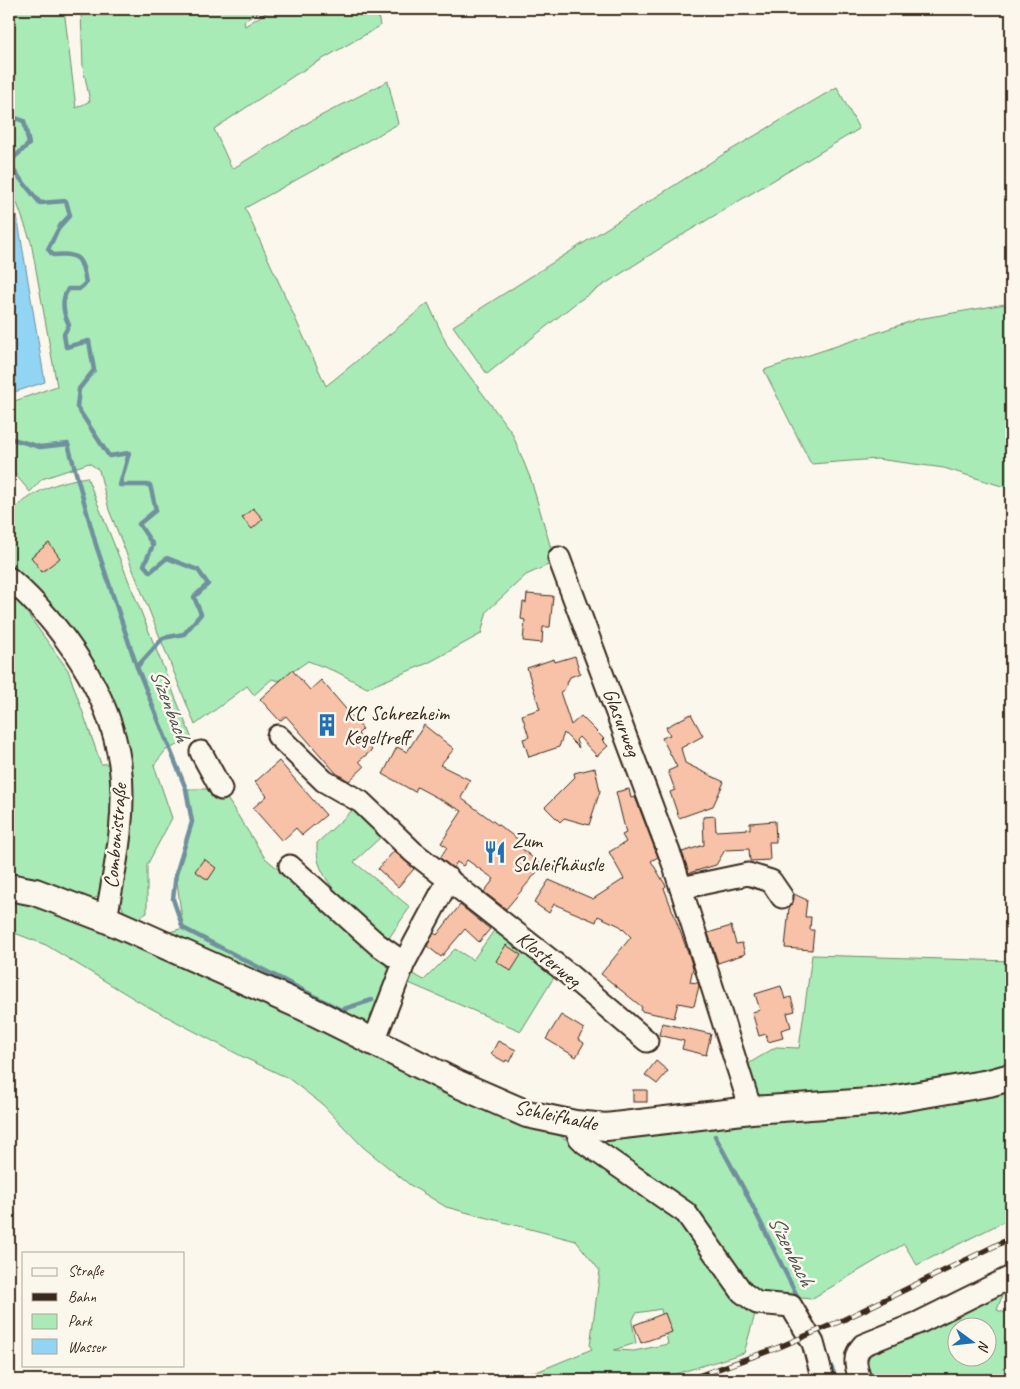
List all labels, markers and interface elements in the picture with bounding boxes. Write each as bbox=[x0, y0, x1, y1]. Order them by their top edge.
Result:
water label: Sizenbach bbox=[143, 665, 197, 748]
street label: Glasurweg bbox=[597, 684, 647, 761]
place label: KC Schrezheim Kegeltreff bbox=[344, 700, 451, 750]
building icon: KC Schrezheim Kegeltreff bbox=[314, 712, 340, 738]
street label: Combonistraße bbox=[97, 780, 133, 889]
place label: Zum Schleifhäusle bbox=[512, 827, 604, 877]
restaurant icon: Zum Schleifhäusle bbox=[482, 839, 508, 865]
street label: Klosterweg bbox=[512, 925, 588, 994]
street label: Schleifhalde bbox=[512, 1094, 602, 1137]
water label: Sizenbach bbox=[761, 1210, 822, 1292]
legend bbox=[22, 1252, 185, 1366]
text: Straße bbox=[68, 1262, 104, 1281]
text: Bahn bbox=[68, 1288, 96, 1307]
text: Park bbox=[68, 1312, 93, 1331]
north arrow bbox=[948, 1316, 998, 1366]
text: Wasser bbox=[68, 1338, 107, 1357]
text: N bbox=[974, 1339, 993, 1354]

